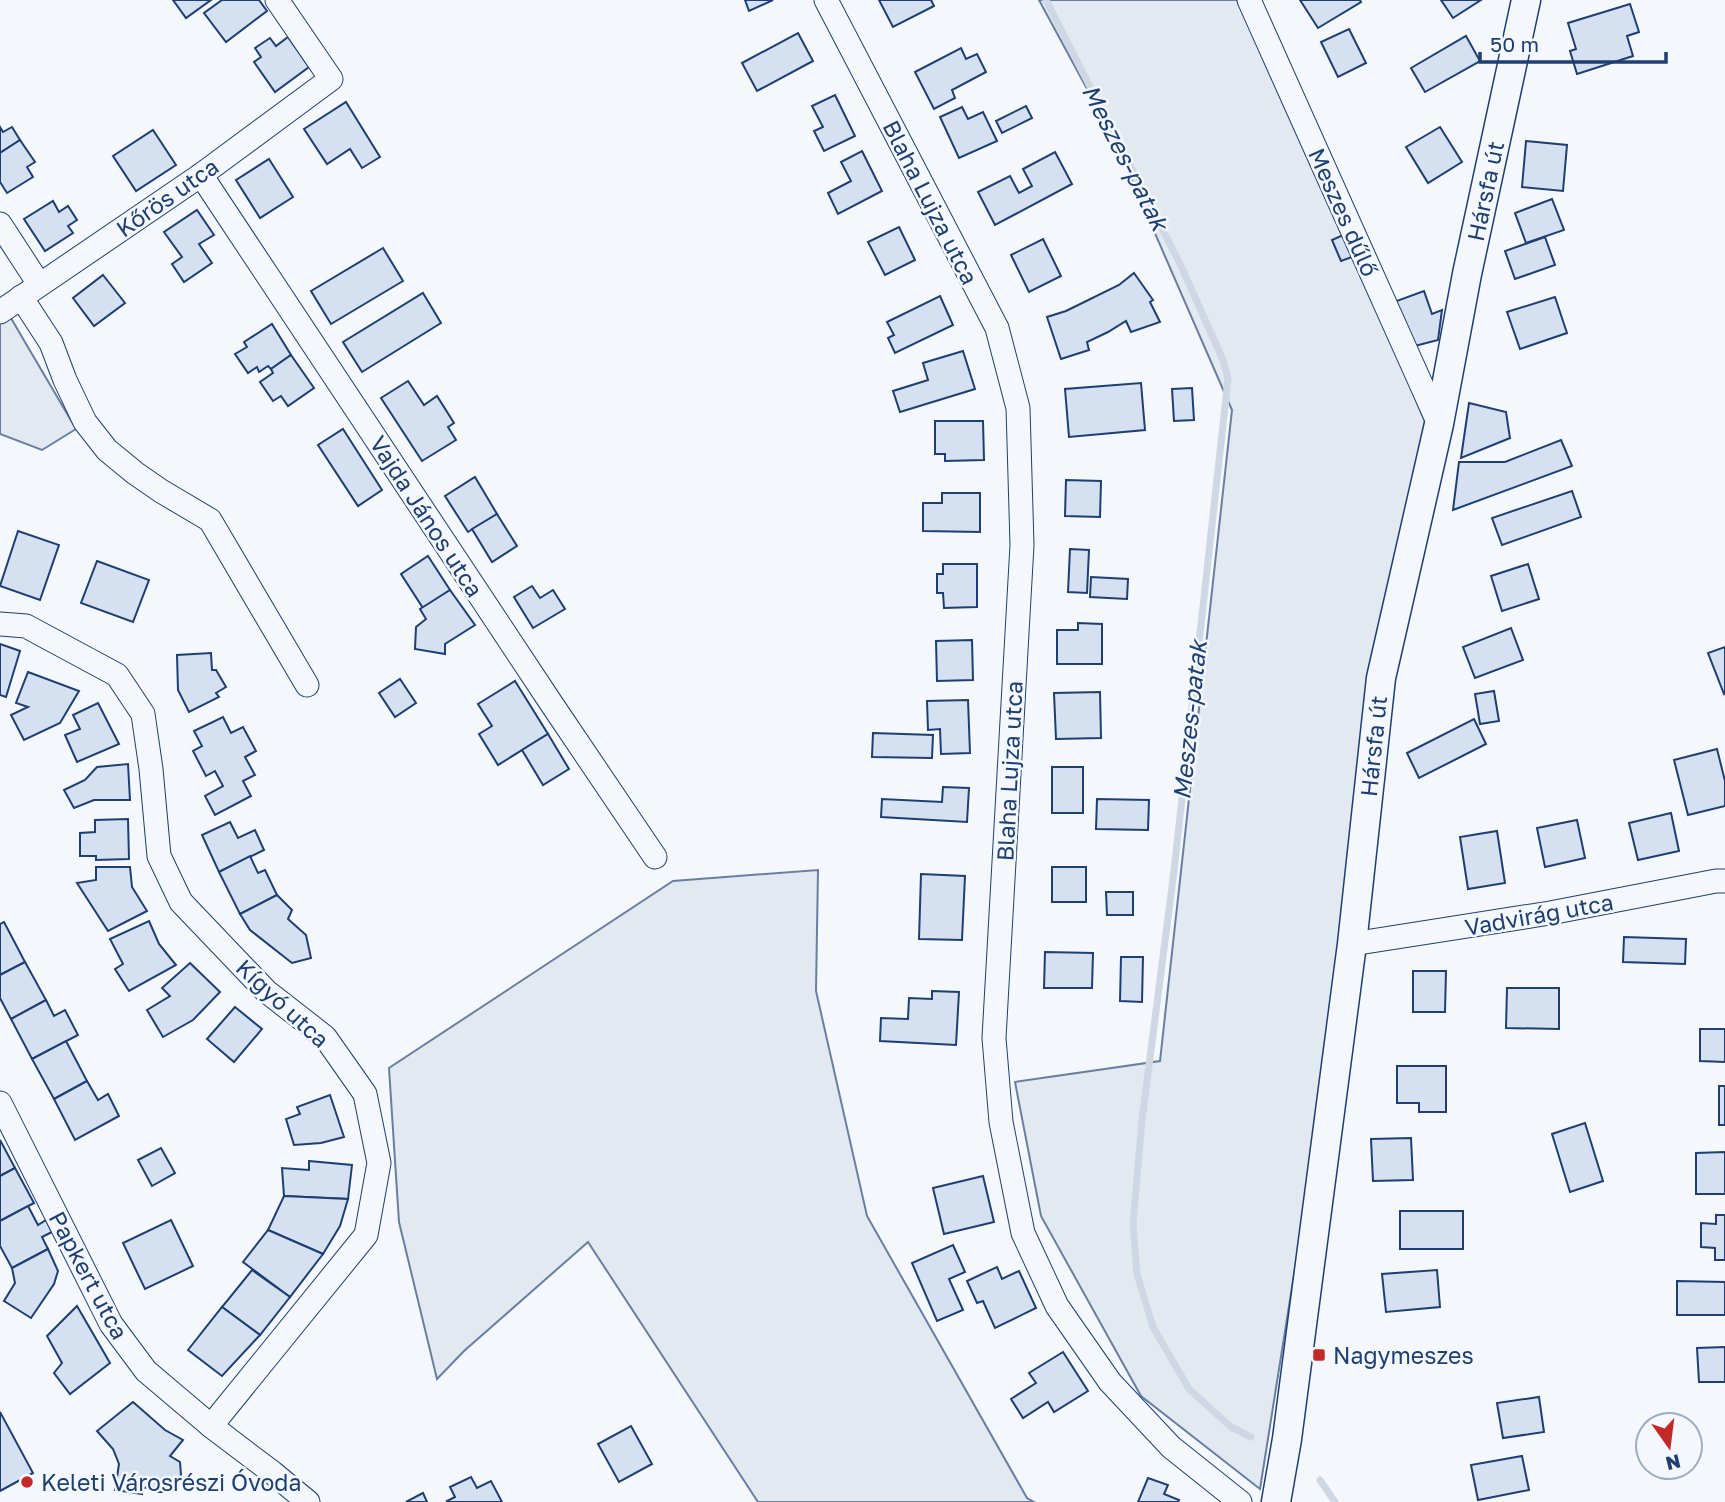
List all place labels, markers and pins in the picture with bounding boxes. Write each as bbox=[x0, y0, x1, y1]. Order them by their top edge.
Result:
place label: Nagymeszes bbox=[1333, 1341, 1474, 1369]
marker: Nagymeszes bbox=[1311, 1347, 1327, 1363]
place label: Keleti Városrészi Óvoda bbox=[41, 1468, 301, 1496]
marker: Keleti Városrészi Óvoda bbox=[19, 1474, 35, 1490]

